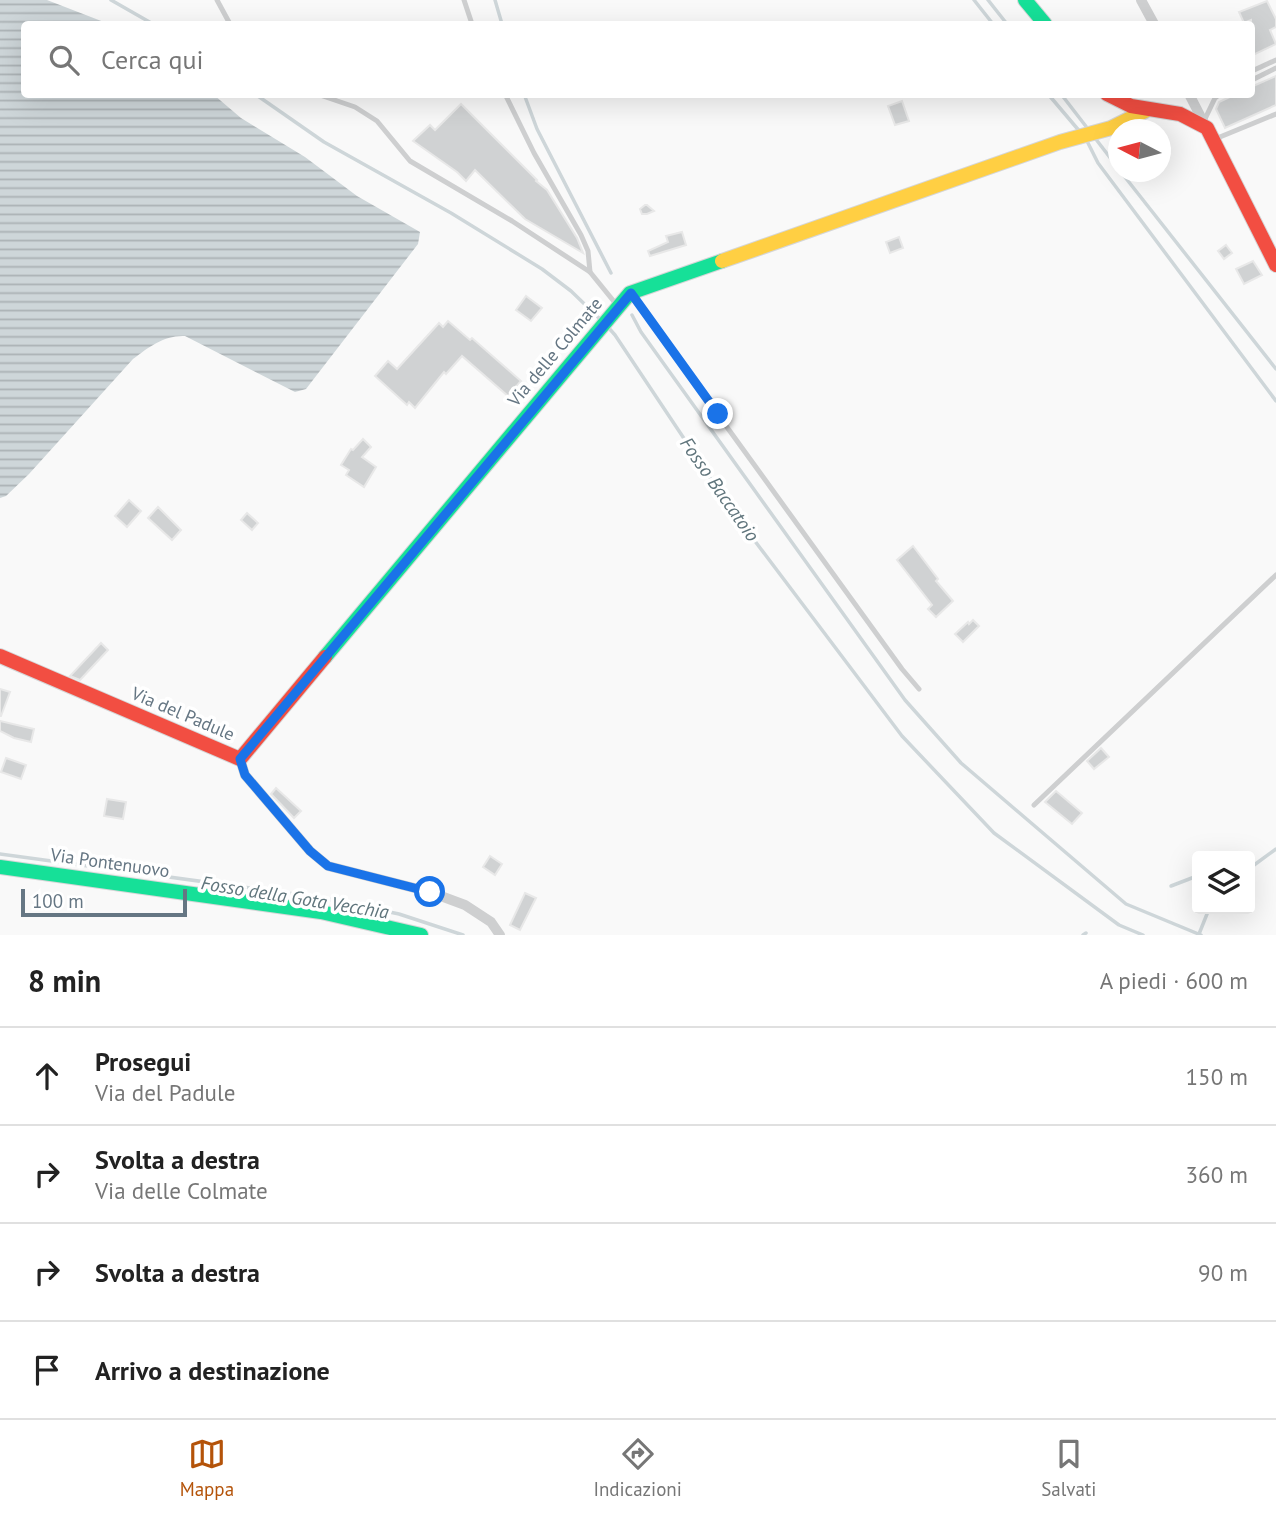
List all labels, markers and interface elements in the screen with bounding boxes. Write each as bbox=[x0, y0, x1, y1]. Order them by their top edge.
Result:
search box bbox=[21, 21, 1255, 98]
icon: search bbox=[45, 41, 83, 79]
text: Cerca qui bbox=[101, 43, 204, 76]
north arrow bbox=[1108, 119, 1171, 182]
street label: Via delle Colmate bbox=[502, 292, 607, 412]
route end bbox=[702, 398, 733, 429]
water label: Fosso Baccatoio bbox=[675, 432, 765, 546]
street label: Via del Padule bbox=[127, 681, 238, 746]
street label: Via Pontenuovo bbox=[48, 843, 171, 882]
map controls bbox=[1192, 851, 1255, 914]
button: layers bbox=[1192, 851, 1255, 914]
water label: Fosso della Gota Vecchia bbox=[199, 870, 391, 924]
route start bbox=[414, 876, 445, 907]
scale bar bbox=[21, 886, 187, 918]
text: 100 m bbox=[32, 889, 84, 913]
text: 8 min bbox=[28, 961, 101, 1000]
text: A piedi · 600 m bbox=[1100, 966, 1248, 995]
text: Prosegui bbox=[95, 1045, 191, 1078]
icon: ahead bbox=[28, 1057, 66, 1095]
text: 150 m bbox=[1186, 1062, 1248, 1091]
text: Via del Padule bbox=[95, 1078, 235, 1107]
text: Svolta a destra bbox=[95, 1143, 260, 1176]
icon: right bbox=[28, 1155, 66, 1193]
text: 360 m bbox=[1186, 1160, 1248, 1189]
text: Via delle Colmate bbox=[95, 1176, 268, 1205]
icon: right bbox=[28, 1253, 66, 1291]
text: Svolta a destra bbox=[95, 1256, 260, 1289]
text: 90 m bbox=[1198, 1258, 1248, 1287]
icon: arrive bbox=[28, 1351, 66, 1389]
text: Arrivo a destinazione bbox=[95, 1354, 330, 1387]
tab: Mappa bbox=[180, 1435, 234, 1501]
tab: Indicazioni bbox=[593, 1435, 682, 1501]
tab: Salvati bbox=[1041, 1435, 1096, 1501]

